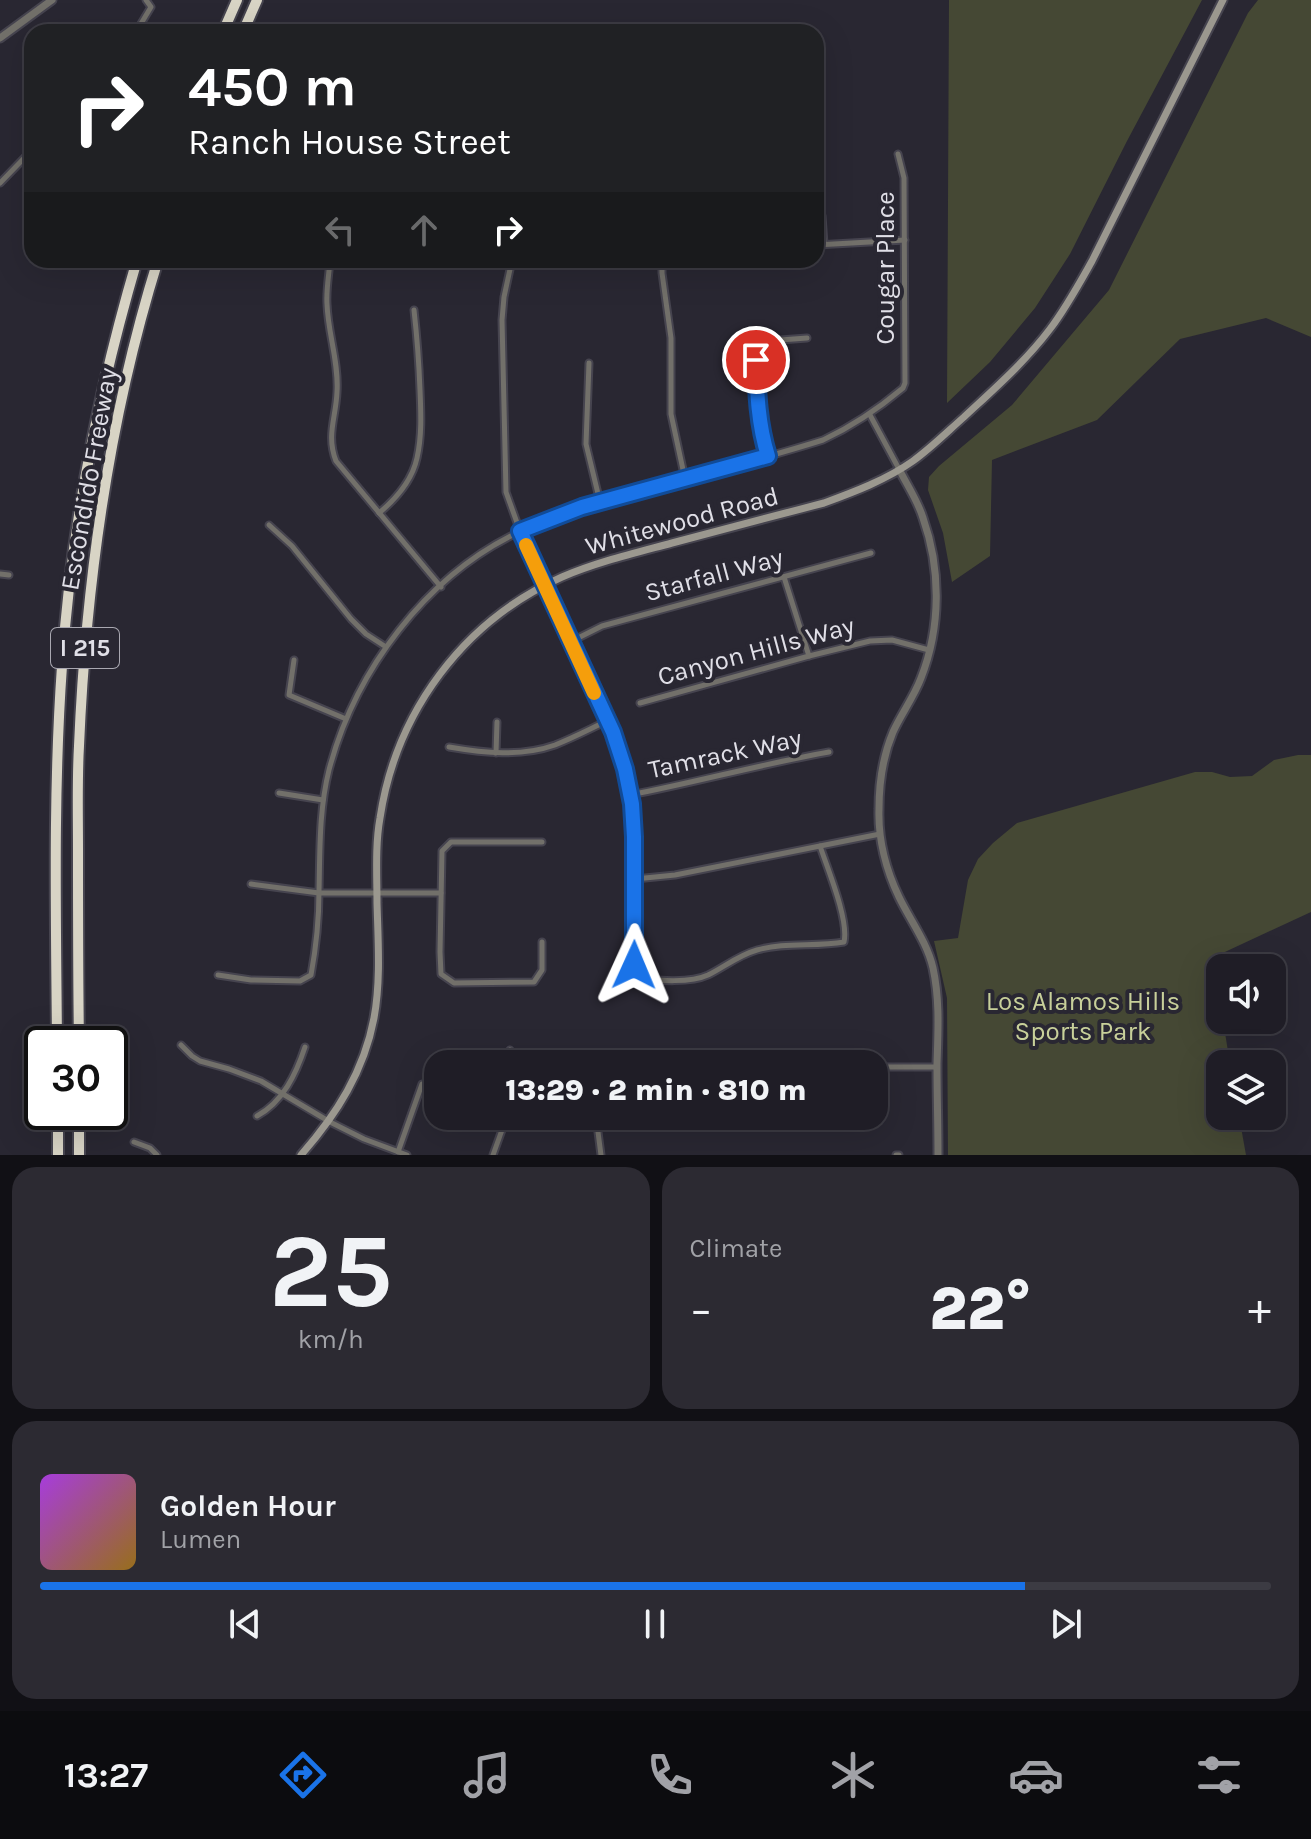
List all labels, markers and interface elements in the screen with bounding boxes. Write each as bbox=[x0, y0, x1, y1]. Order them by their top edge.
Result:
text: 450 m bbox=[188, 54, 357, 119]
icon: right bbox=[56, 56, 160, 160]
text: Ranch House Street bbox=[188, 121, 511, 163]
street label: Cougar Place bbox=[870, 191, 901, 345]
icon: left bbox=[318, 208, 362, 252]
icon: ahead bbox=[402, 208, 446, 252]
icon: right bbox=[486, 208, 530, 252]
pin bbox=[722, 326, 790, 394]
icon: arrive bbox=[734, 338, 778, 382]
street label: Escondido Freeway bbox=[54, 365, 124, 593]
street label: Whitewood Road bbox=[582, 480, 782, 562]
street label: Starfall Way bbox=[641, 542, 787, 608]
street label: Canyon Hills Way bbox=[654, 610, 858, 692]
road number: I 215 bbox=[51, 628, 119, 668]
street label: Tamrack Way bbox=[645, 723, 805, 785]
position arrow bbox=[592, 923, 676, 1007]
map controls bbox=[1206, 954, 1286, 1130]
button: sound bbox=[1206, 954, 1286, 1034]
park label: Los Alamos Hills Sports Park bbox=[986, 986, 1180, 1047]
speed limit sign: 30 bbox=[24, 1026, 128, 1130]
button: layers bbox=[1206, 1050, 1286, 1130]
text: 13:29 · 2 min · 810 m bbox=[505, 1072, 807, 1108]
text: 25 bbox=[269, 1211, 392, 1332]
text: Climate bbox=[690, 1233, 782, 1264]
text: 22° bbox=[929, 1274, 1031, 1344]
text: − bbox=[690, 1284, 713, 1335]
text: + bbox=[1248, 1284, 1271, 1335]
text: km/h bbox=[298, 1324, 364, 1355]
text: Golden Hour bbox=[160, 1488, 336, 1524]
text: Lumen bbox=[160, 1524, 241, 1555]
icon: previous bbox=[223, 1602, 267, 1646]
icon: pause bbox=[633, 1602, 677, 1646]
icon: next bbox=[1044, 1602, 1088, 1646]
icon: directions bbox=[275, 1747, 331, 1803]
icon: music bbox=[459, 1747, 515, 1803]
icon: phone bbox=[642, 1747, 698, 1803]
icon: climate bbox=[825, 1747, 881, 1803]
icon: car bbox=[1008, 1747, 1064, 1803]
icon: filters bbox=[1191, 1747, 1247, 1803]
text: 13:27 bbox=[64, 1754, 148, 1796]

